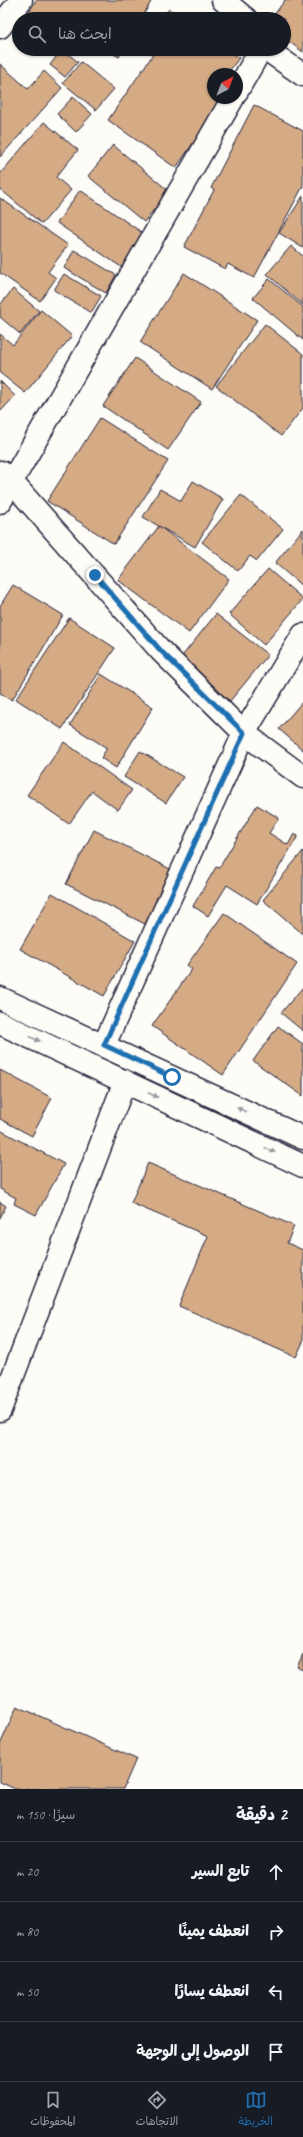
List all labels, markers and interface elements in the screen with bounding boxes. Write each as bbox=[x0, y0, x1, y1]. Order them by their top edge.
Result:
search box bbox=[12, 12, 291, 56]
icon: search bbox=[26, 23, 48, 45]
text: ابحث هنا bbox=[58, 25, 112, 44]
north arrow bbox=[207, 68, 243, 104]
route end bbox=[86, 566, 104, 584]
one-way arrow bbox=[30, 1037, 42, 1043]
route start bbox=[163, 1068, 181, 1086]
one-way arrow bbox=[147, 1092, 159, 1098]
one-way arrow bbox=[237, 1107, 248, 1113]
one-way arrow bbox=[265, 1147, 276, 1153]
text: 2 دقيقة bbox=[236, 1804, 287, 1825]
text: سيرًا · 150 m bbox=[16, 1807, 75, 1823]
icon: ahead bbox=[265, 1861, 287, 1883]
text: تابع السير bbox=[192, 1862, 249, 1881]
text: 20 m bbox=[16, 1864, 38, 1880]
icon: right bbox=[265, 1921, 287, 1943]
text: انعطف يمينًا bbox=[178, 1922, 249, 1941]
text: 80 m bbox=[16, 1924, 38, 1940]
icon: left bbox=[265, 1981, 287, 2003]
text: انعطف يسارًا bbox=[174, 1982, 249, 2001]
text: 50 m bbox=[16, 1984, 38, 2000]
icon: arrive bbox=[265, 2041, 287, 2063]
text: الوصول إلى الوجهة bbox=[136, 2042, 249, 2061]
tab: المحفوظات bbox=[30, 2089, 75, 2131]
tab: الاتجاهات bbox=[136, 2089, 178, 2131]
tab: الخريطة bbox=[239, 2089, 273, 2131]

